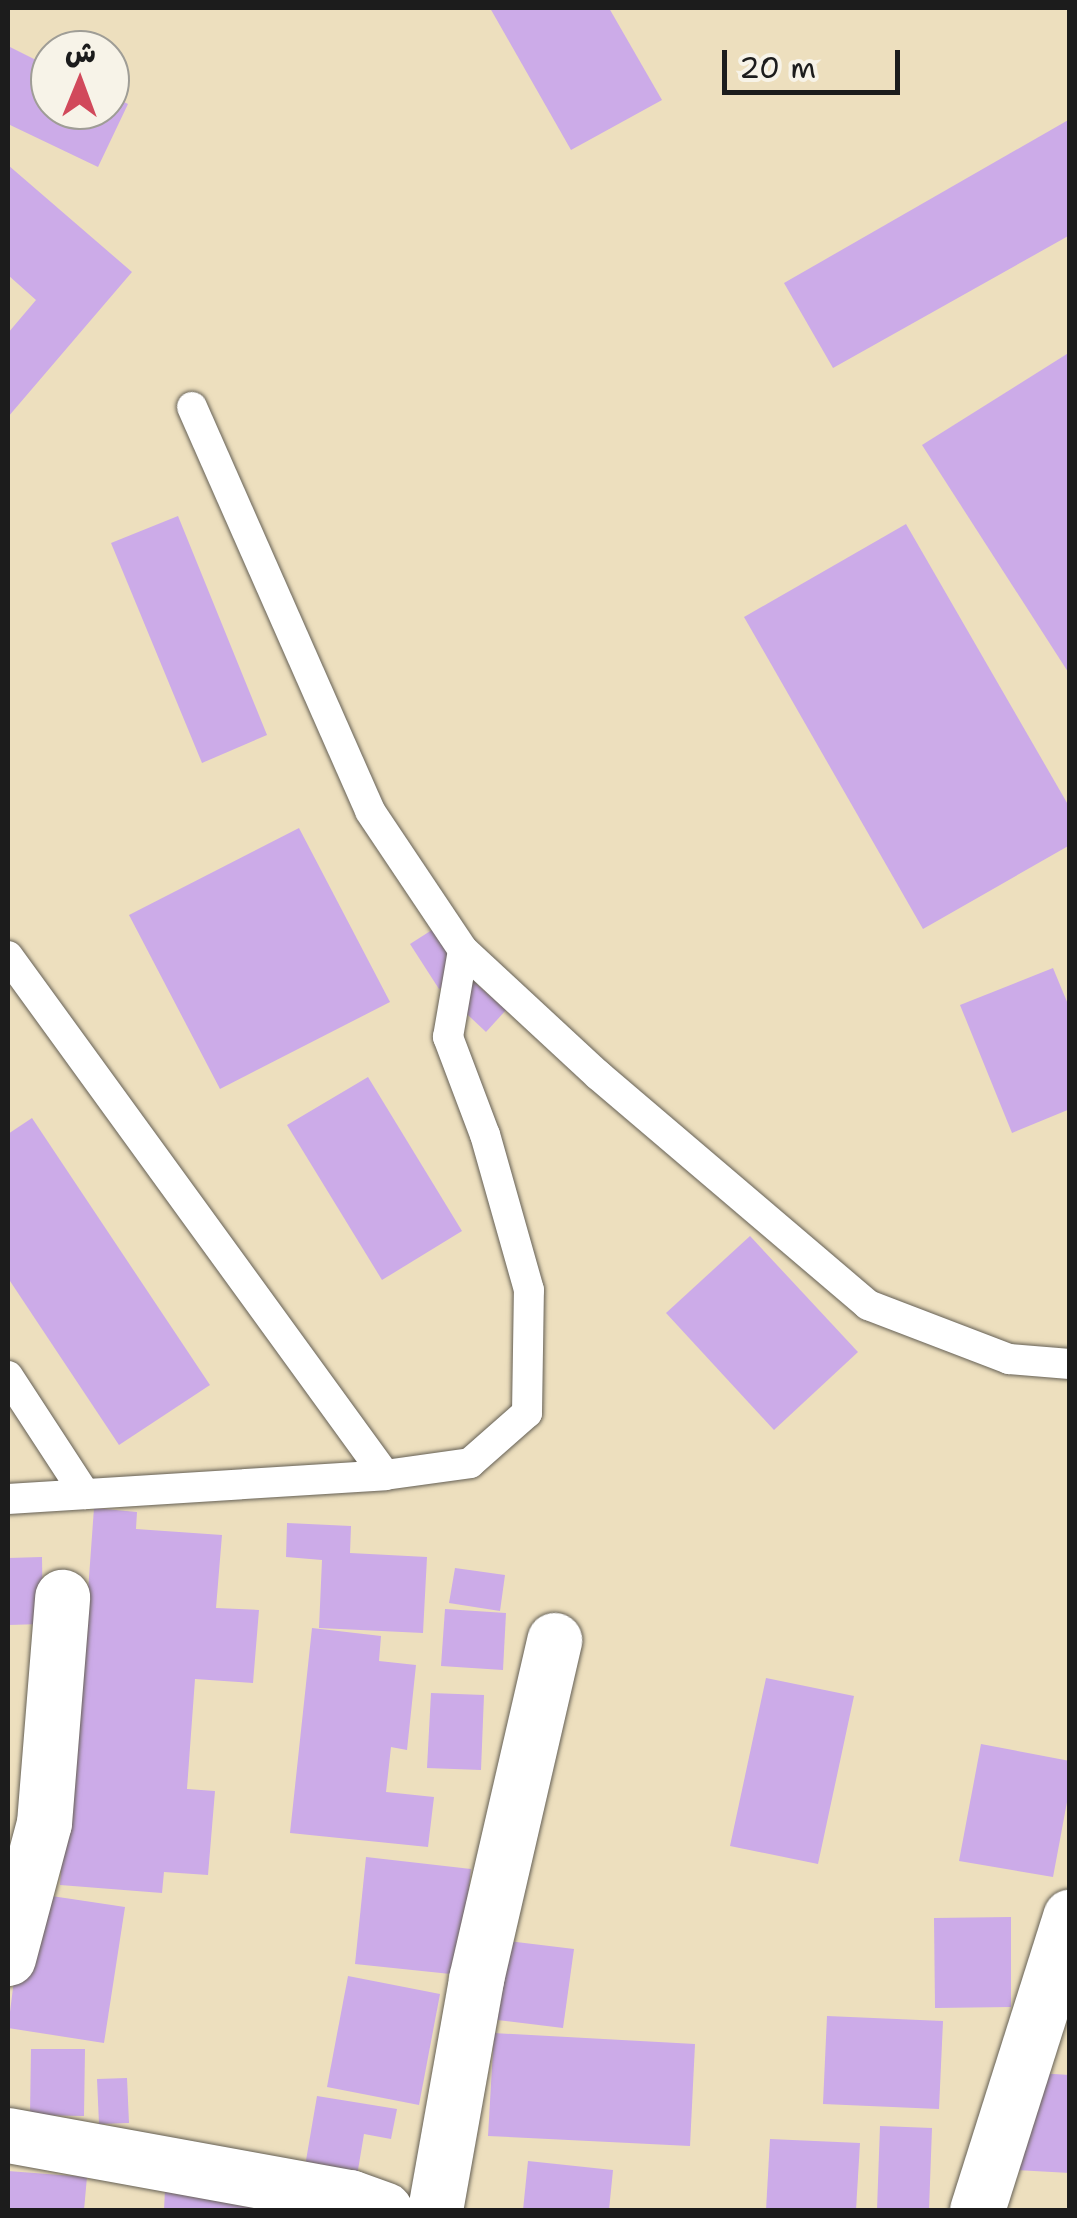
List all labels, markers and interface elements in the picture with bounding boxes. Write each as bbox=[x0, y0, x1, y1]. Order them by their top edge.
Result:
north arrow bbox=[30, 30, 130, 130]
scale bar bbox=[727, 30, 904, 92]
text: ش bbox=[65, 33, 96, 71]
text: 20 m bbox=[739, 47, 816, 88]

